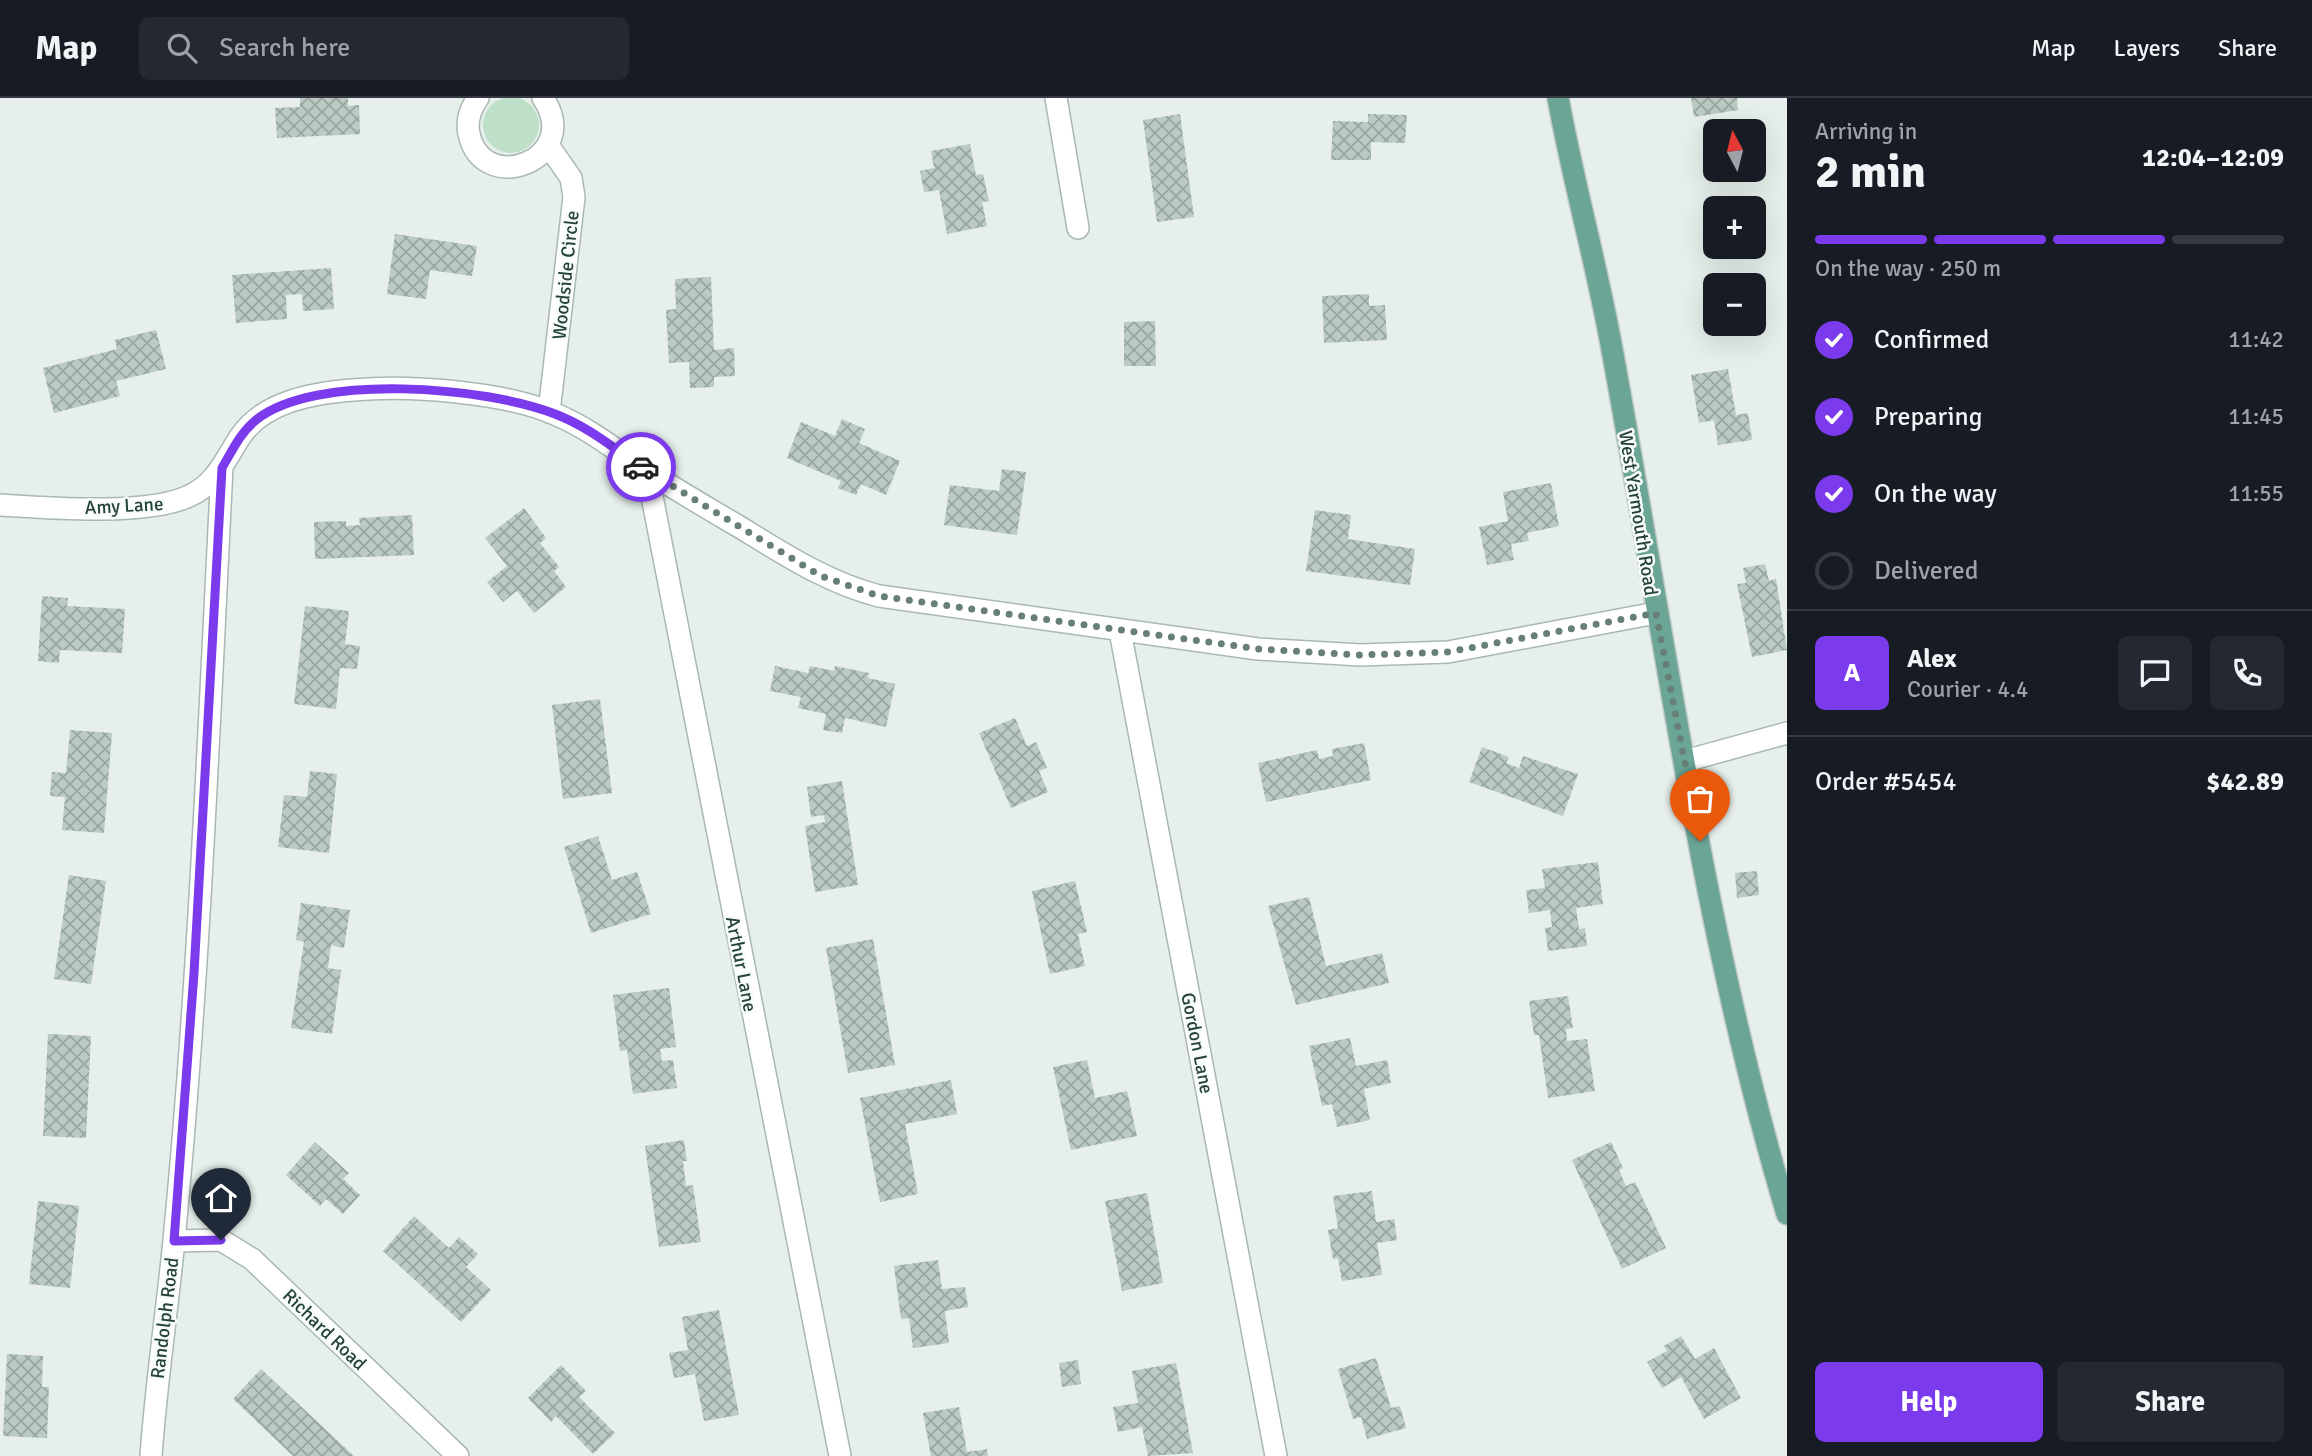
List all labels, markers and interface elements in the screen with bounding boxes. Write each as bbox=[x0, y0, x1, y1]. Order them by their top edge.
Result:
search box bbox=[139, 17, 629, 80]
text: Map bbox=[35, 28, 97, 69]
icon: search bbox=[163, 29, 201, 67]
text: Search here bbox=[219, 32, 350, 64]
text: Map bbox=[2031, 33, 2076, 63]
text: Layers bbox=[2114, 33, 2180, 63]
text: Share bbox=[2218, 33, 2277, 63]
text: Arriving in bbox=[1815, 117, 1917, 146]
north arrow bbox=[1703, 119, 1766, 182]
map controls bbox=[1703, 119, 1766, 336]
text: 12:04–12:09 bbox=[2142, 142, 2284, 174]
text: 2 min bbox=[1815, 144, 1926, 200]
button: + bbox=[1703, 196, 1766, 259]
street label: Woodside Circle bbox=[547, 209, 585, 341]
text: On the way · 250 m bbox=[1815, 254, 2001, 283]
button: − bbox=[1703, 273, 1766, 336]
icon: check bbox=[1815, 321, 1853, 359]
text: Confirmed bbox=[1874, 324, 1989, 356]
text: 11:42 bbox=[2228, 325, 2284, 354]
icon: check bbox=[1815, 398, 1853, 436]
text: Preparing bbox=[1874, 401, 1982, 433]
text: 11:45 bbox=[2228, 402, 2284, 431]
street label: West Yarmouth Road bbox=[1613, 429, 1663, 597]
courier bbox=[606, 432, 676, 502]
icon: car bbox=[622, 448, 660, 486]
icon: check bbox=[1815, 475, 1853, 513]
text: On the way bbox=[1874, 478, 1997, 510]
text: 11:55 bbox=[2228, 479, 2284, 508]
street label: Amy Lane bbox=[84, 492, 164, 520]
text: Delivered bbox=[1874, 555, 1979, 587]
button: chat bbox=[2118, 636, 2192, 710]
button: phone bbox=[2210, 636, 2284, 710]
text: Alex bbox=[1907, 643, 1957, 675]
text: A bbox=[1844, 657, 1860, 689]
text: Courier · 4.4 bbox=[1907, 675, 2028, 704]
text: Order #5454 bbox=[1815, 766, 1956, 798]
text: $42.89 bbox=[2206, 766, 2284, 798]
pin bbox=[1670, 769, 1730, 841]
icon: bag bbox=[1681, 780, 1719, 818]
street label: Arthur Lane bbox=[720, 914, 762, 1014]
street label: Gordon Lane bbox=[1175, 991, 1219, 1096]
pin bbox=[191, 1168, 251, 1240]
icon: home bbox=[202, 1179, 240, 1217]
street label: Randolph Road bbox=[146, 1256, 184, 1380]
street label: Richard Road bbox=[277, 1284, 371, 1376]
button: Help bbox=[1815, 1362, 2043, 1442]
button: Share bbox=[2057, 1362, 2284, 1442]

